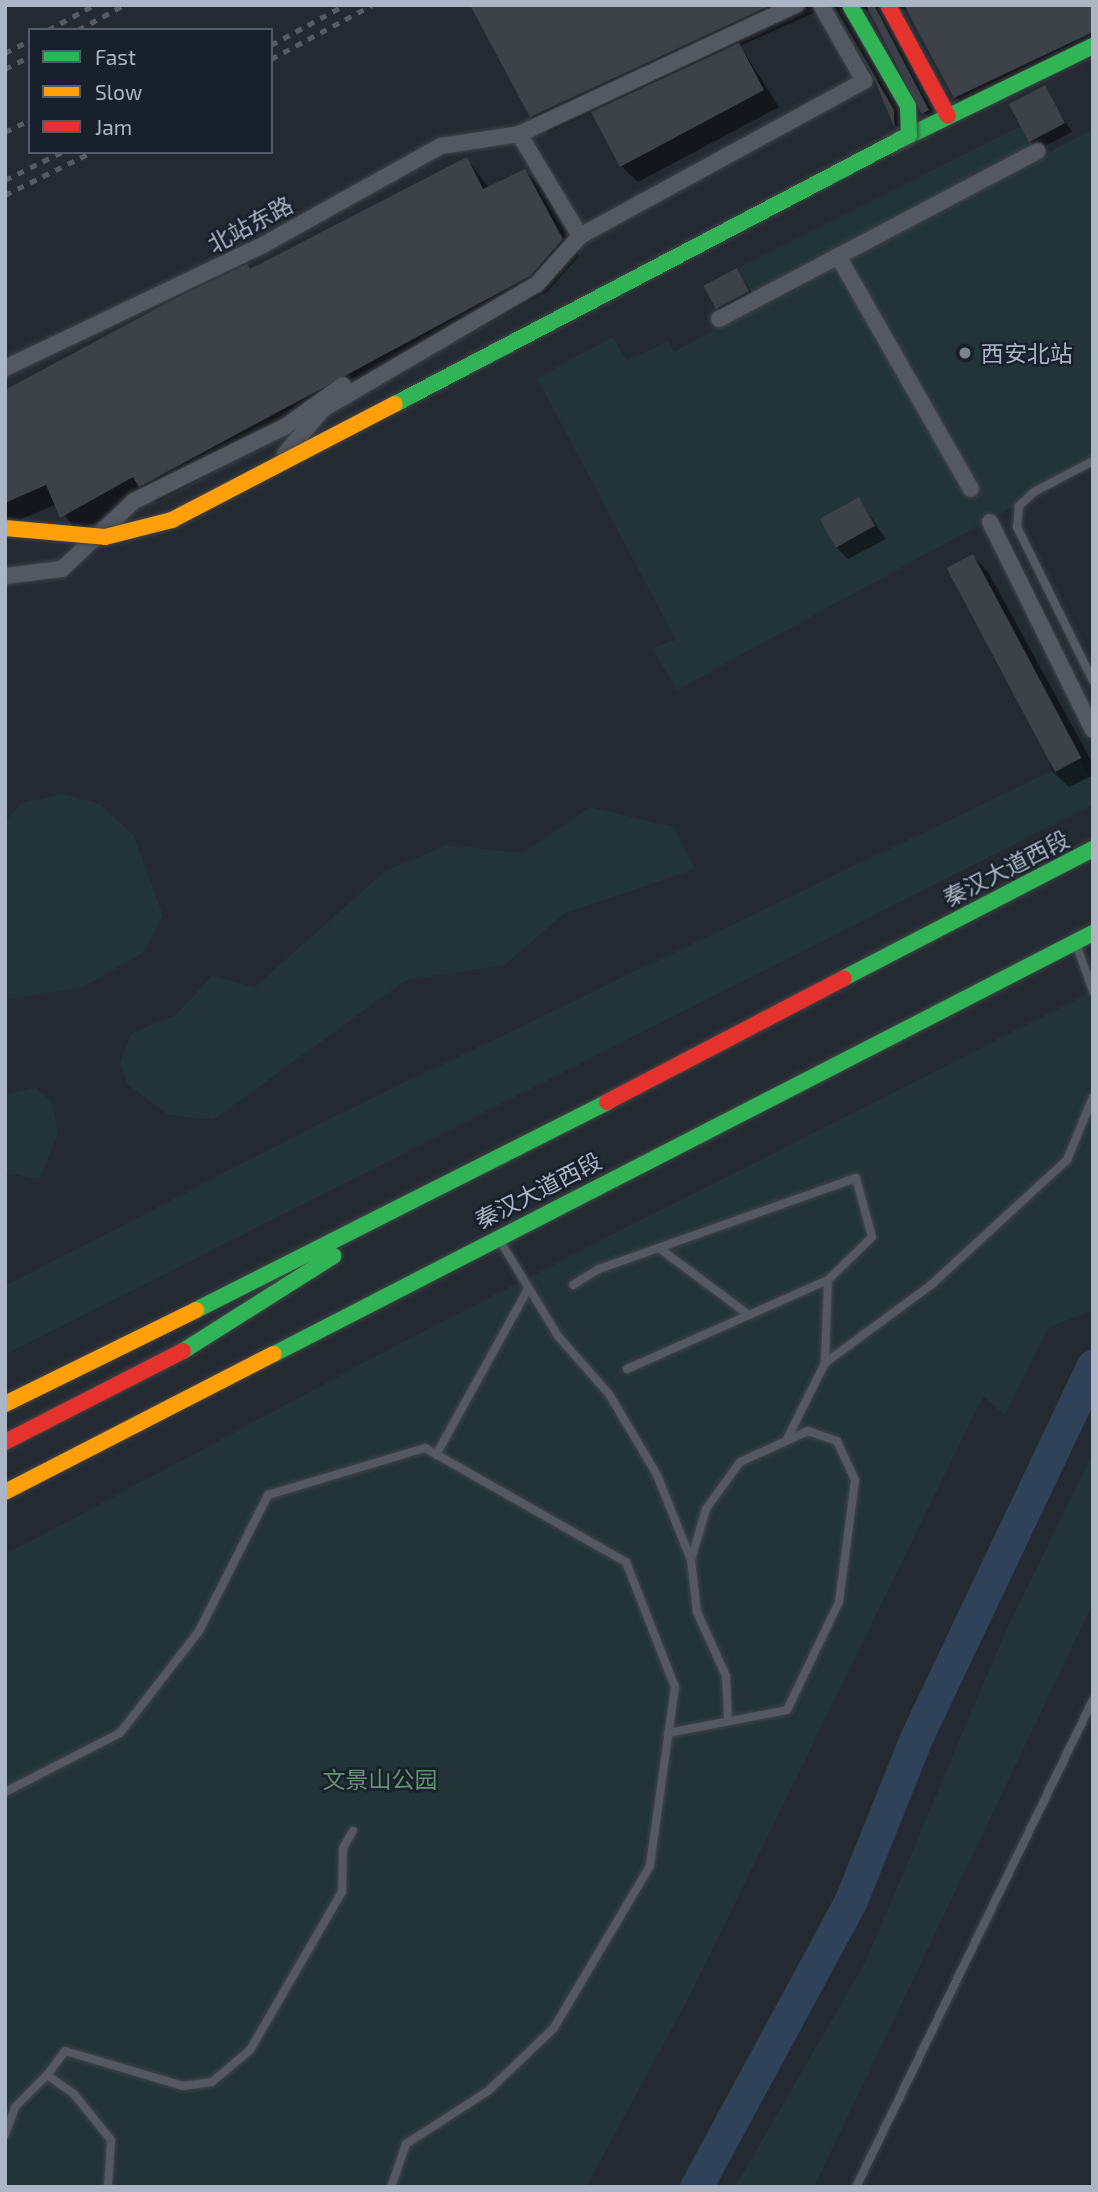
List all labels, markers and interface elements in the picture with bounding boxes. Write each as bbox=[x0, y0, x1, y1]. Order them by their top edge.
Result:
legend bbox=[28, 28, 273, 154]
text: Fast bbox=[95, 44, 136, 69]
text: Slow bbox=[95, 79, 142, 104]
text: Jam bbox=[95, 114, 132, 139]
street label: 北站东路 bbox=[203, 190, 297, 258]
place label: 西安北站 bbox=[981, 339, 1073, 367]
marker: 西安北站 bbox=[955, 343, 975, 363]
street label: 秦汉大道西段 bbox=[938, 824, 1074, 912]
street label: 秦汉大道西段 bbox=[470, 1146, 606, 1234]
park label: 文景山公园 bbox=[323, 1765, 437, 1793]

